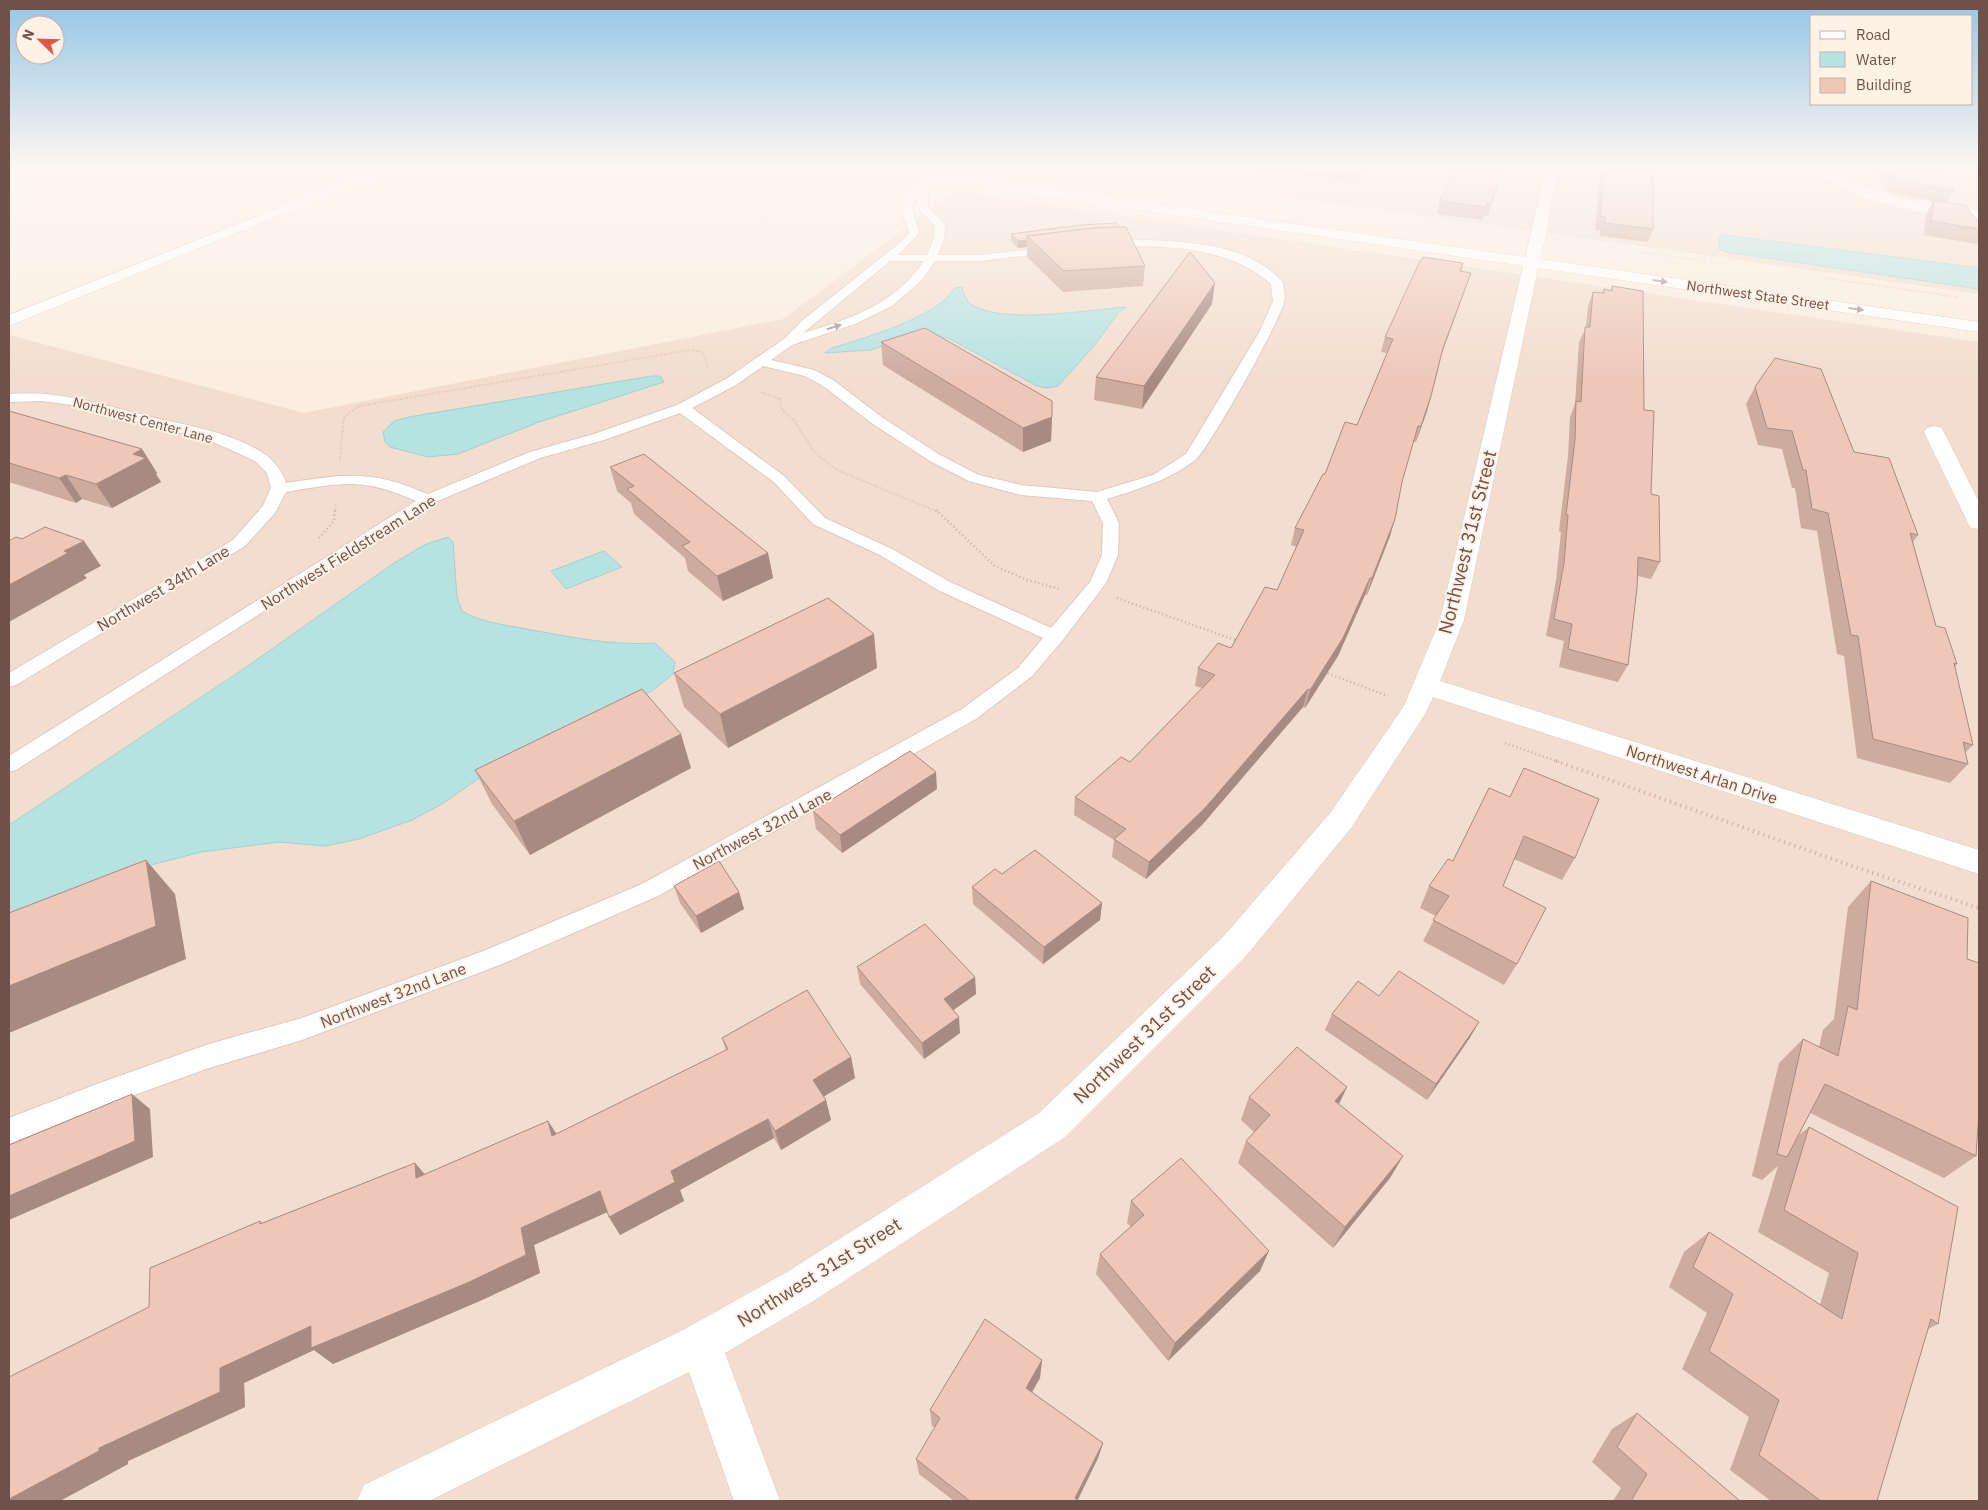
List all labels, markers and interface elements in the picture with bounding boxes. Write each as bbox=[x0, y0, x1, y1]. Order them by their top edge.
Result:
north arrow bbox=[15, 15, 65, 65]
legend bbox=[1810, 15, 1973, 105]
text: Road bbox=[1856, 25, 1891, 44]
text: N bbox=[18, 27, 38, 43]
text: Water bbox=[1856, 50, 1897, 69]
text: Building bbox=[1856, 75, 1911, 94]
street label: Northwest State Street bbox=[1686, 276, 1831, 314]
one-way arrow bbox=[1652, 277, 1668, 285]
one-way arrow bbox=[1848, 306, 1864, 314]
one-way arrow bbox=[827, 323, 842, 331]
street label: Northwest Center Lane bbox=[71, 393, 215, 447]
street label: Northwest 31st Street bbox=[1433, 447, 1501, 637]
street label: Northwest Fieldstream Lane bbox=[257, 490, 439, 614]
street label: Northwest 34th Lane bbox=[93, 540, 233, 635]
street label: Northwest Arlan Drive bbox=[1624, 740, 1780, 808]
street label: Northwest 32nd Lane bbox=[689, 784, 835, 874]
street label: Northwest 32nd Lane bbox=[317, 958, 469, 1032]
street label: Northwest 31st Street bbox=[1068, 960, 1220, 1108]
street label: Northwest 31st Street bbox=[733, 1212, 905, 1332]

